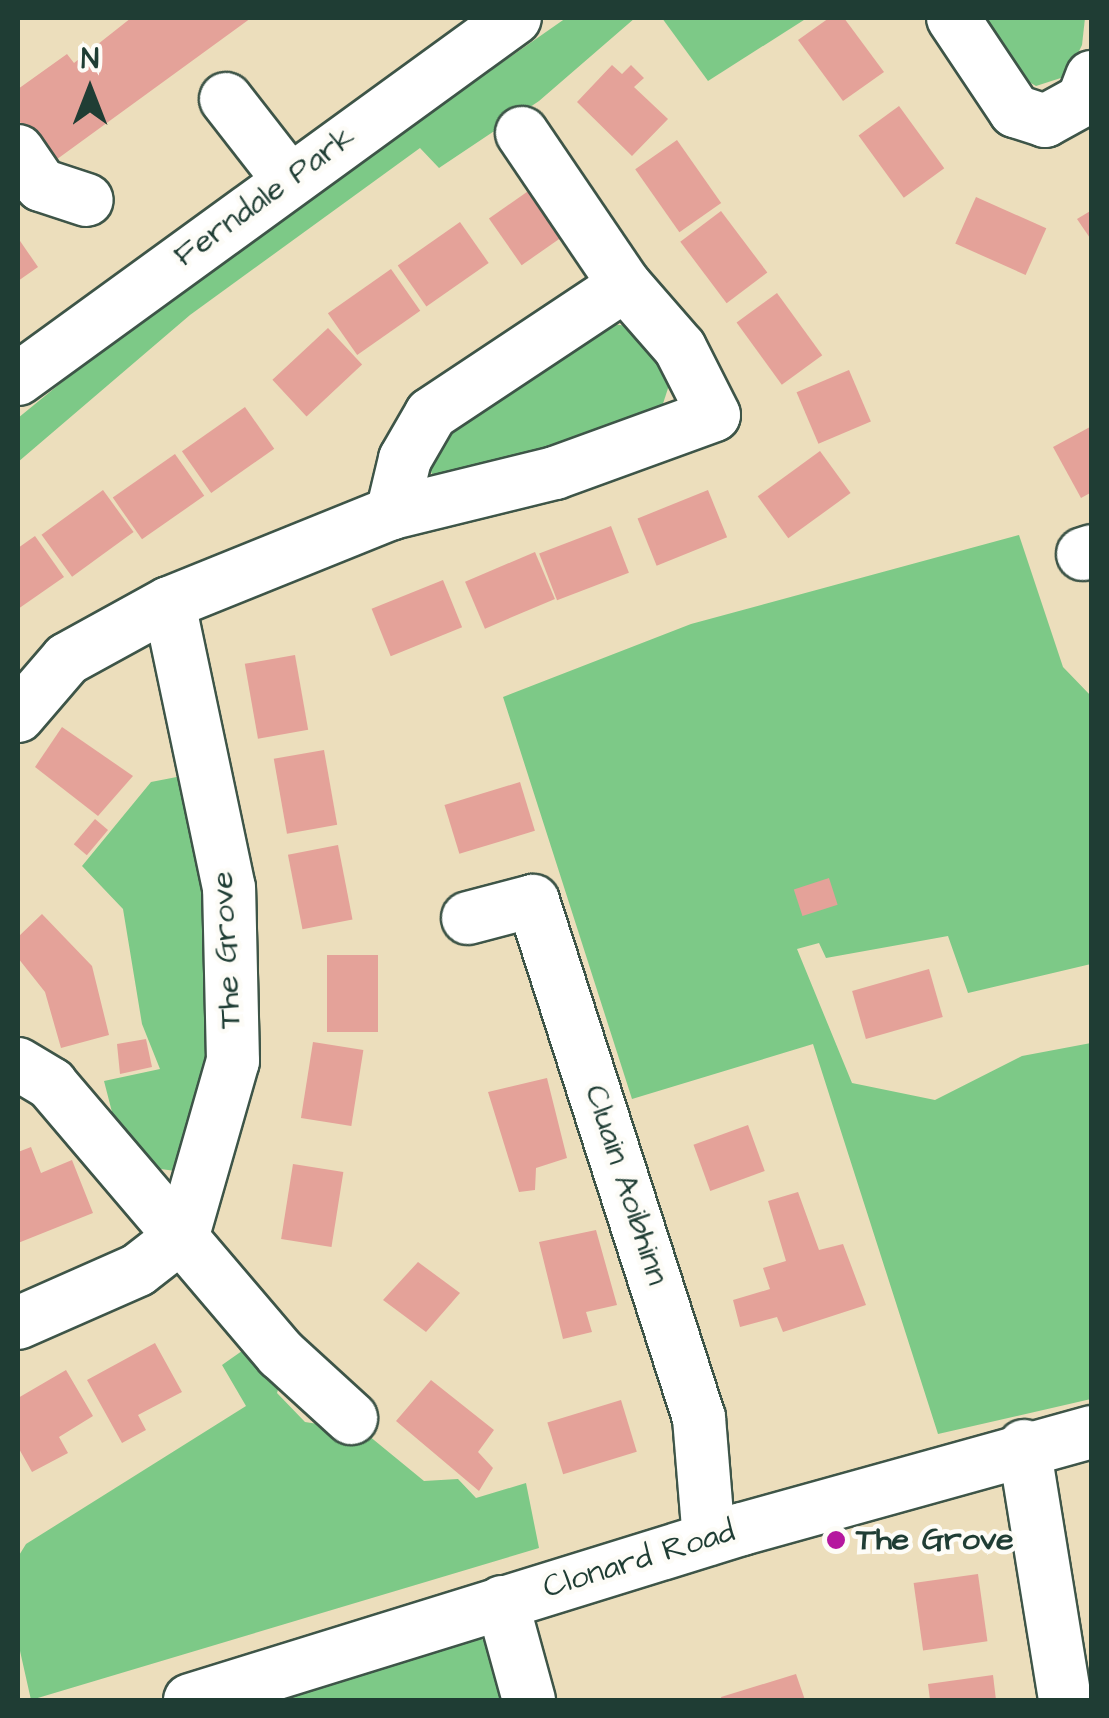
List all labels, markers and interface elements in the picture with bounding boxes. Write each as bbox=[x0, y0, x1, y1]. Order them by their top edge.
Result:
north arrow bbox=[40, 40, 140, 140]
text: N bbox=[81, 40, 99, 79]
street label: Ferndale Park bbox=[167, 118, 363, 276]
street label: The Grove bbox=[204, 870, 250, 1030]
street label: Cluain Aoibhinn bbox=[576, 1080, 676, 1290]
street label: Clonard Road bbox=[539, 1513, 739, 1607]
place label: The Grove bbox=[856, 1521, 1014, 1559]
marker: The Grove bbox=[825, 1529, 847, 1551]

